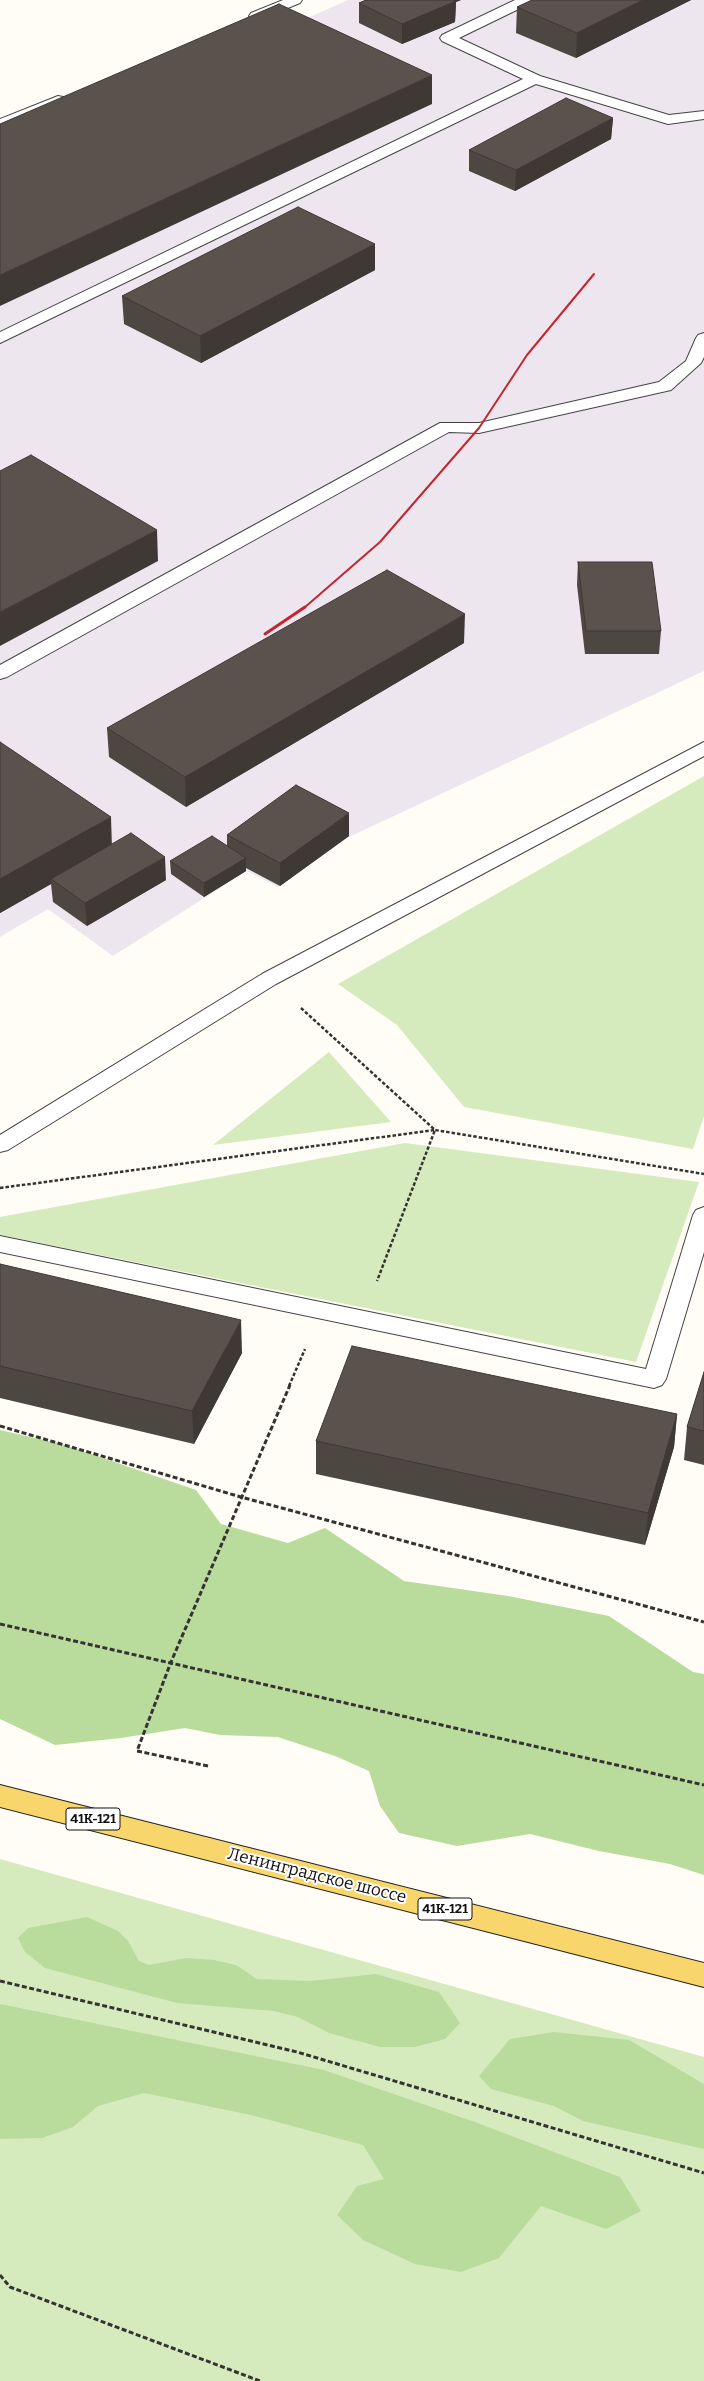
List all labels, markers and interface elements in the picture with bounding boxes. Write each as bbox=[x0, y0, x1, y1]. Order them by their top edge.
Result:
road number: 41К-121 bbox=[66, 1808, 120, 1830]
street label: Ленинградское шоссе bbox=[226, 1844, 408, 1908]
road number: 41К-121 bbox=[418, 1898, 472, 1920]

